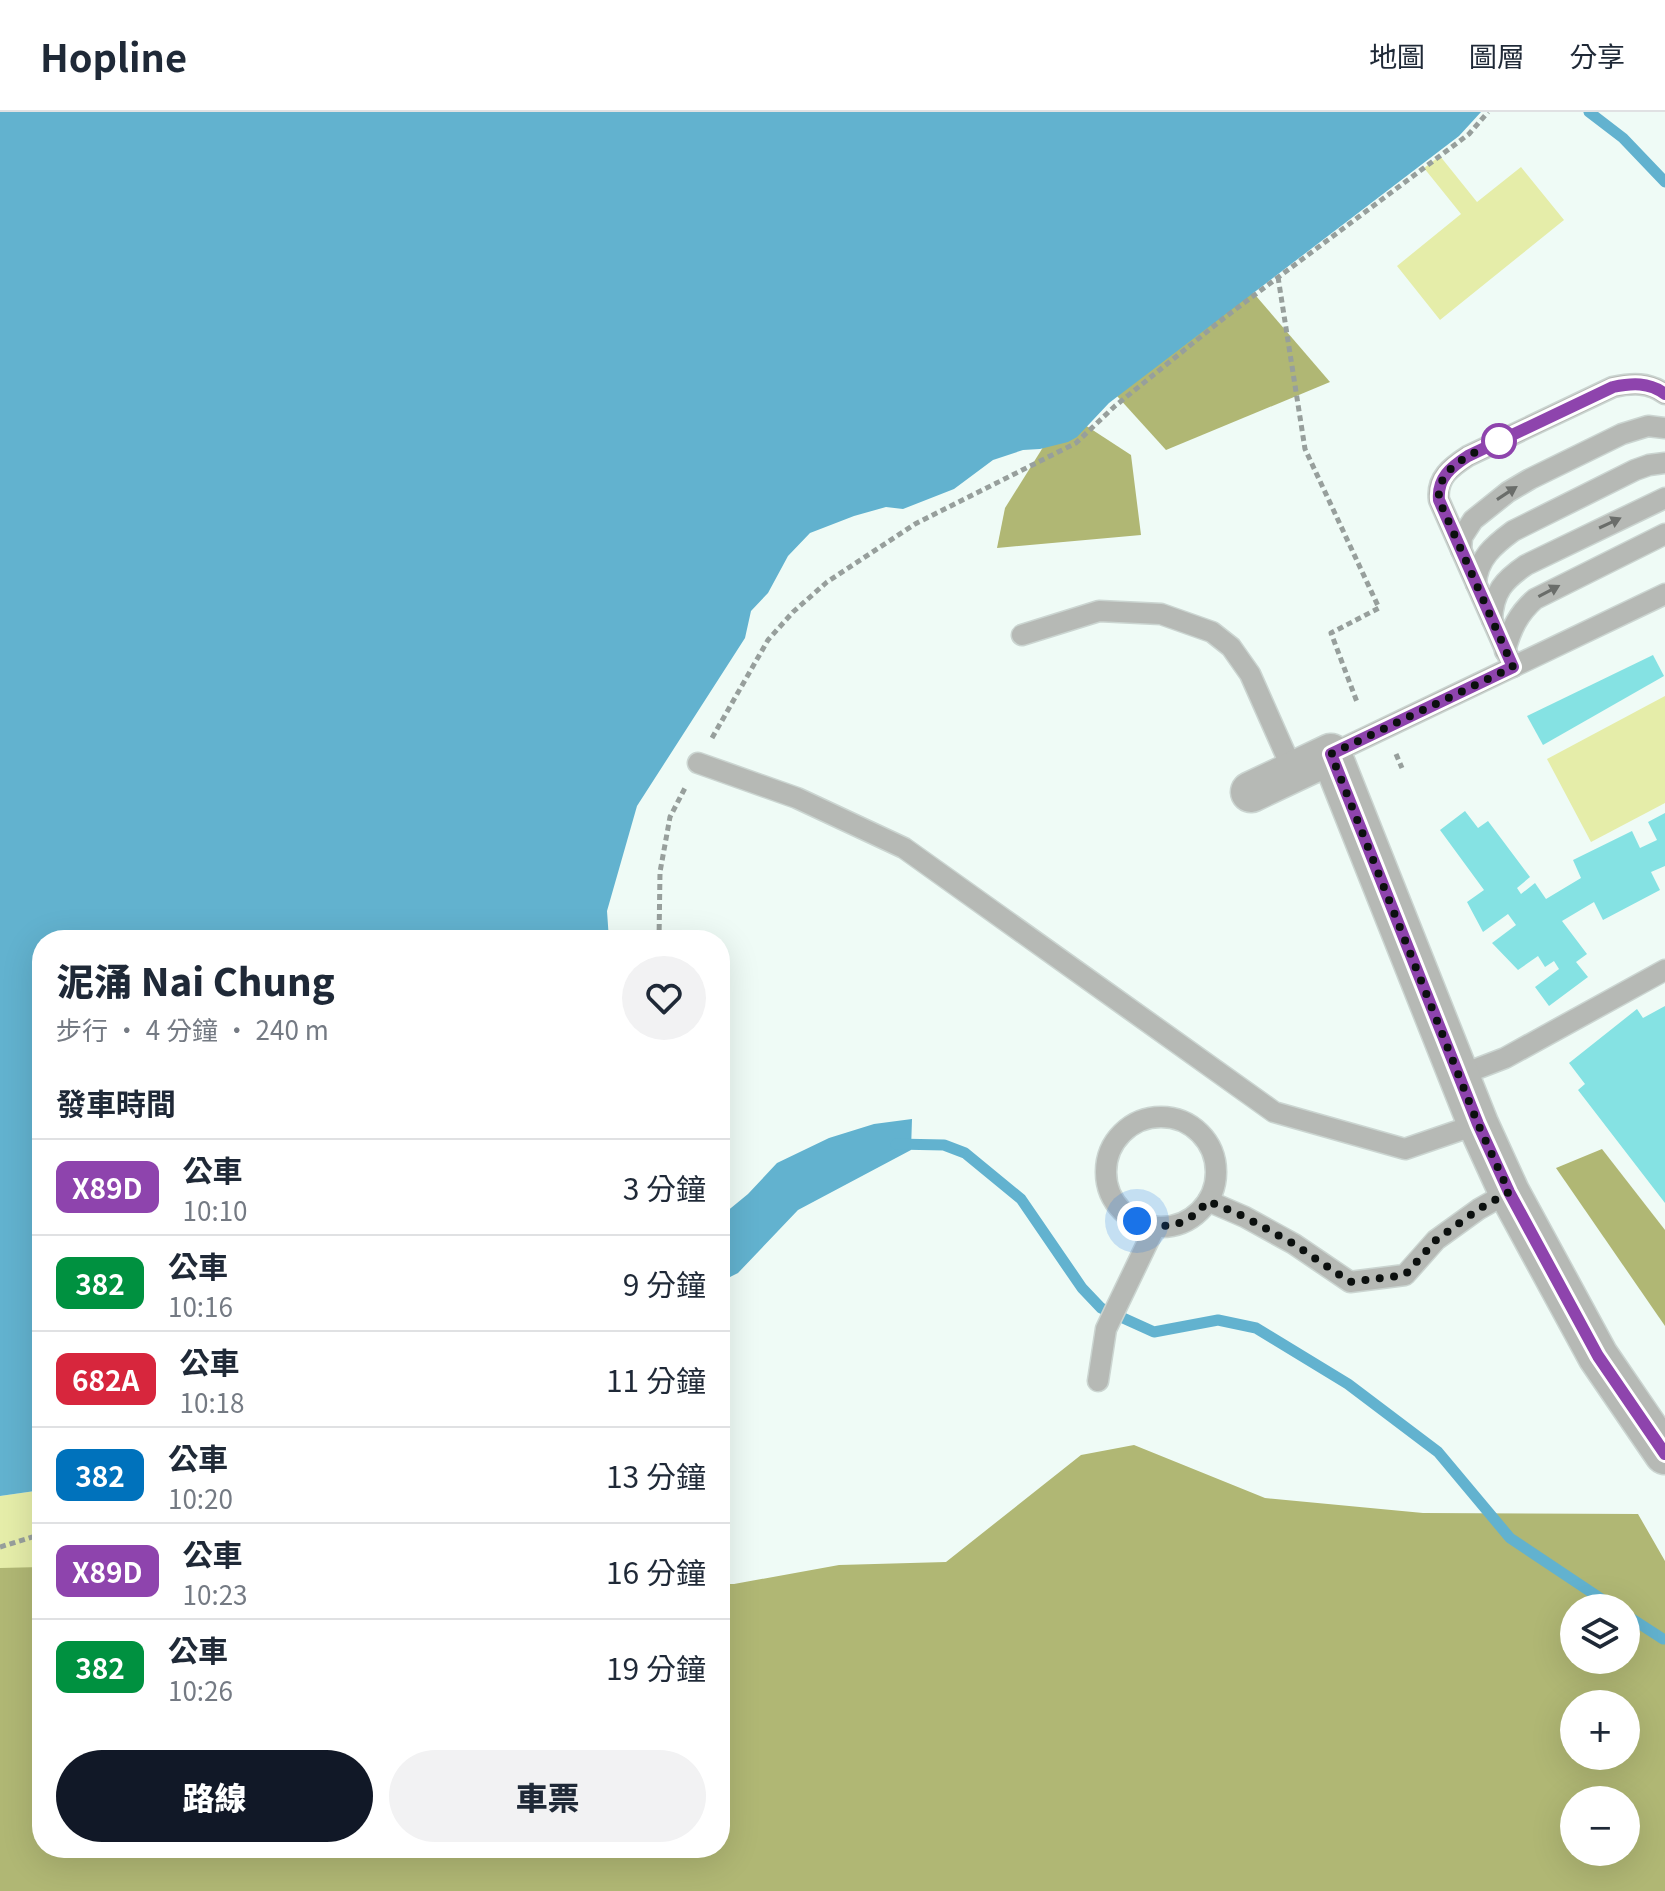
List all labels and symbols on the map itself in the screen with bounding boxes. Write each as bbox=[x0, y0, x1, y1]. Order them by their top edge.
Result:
unlabelled marker bbox=[1482, 424, 1516, 458]
one-way arrow bbox=[1497, 486, 1518, 501]
one-way arrow bbox=[1598, 516, 1621, 530]
one-way arrow bbox=[1538, 584, 1561, 597]
your location bbox=[1117, 1201, 1157, 1241]

